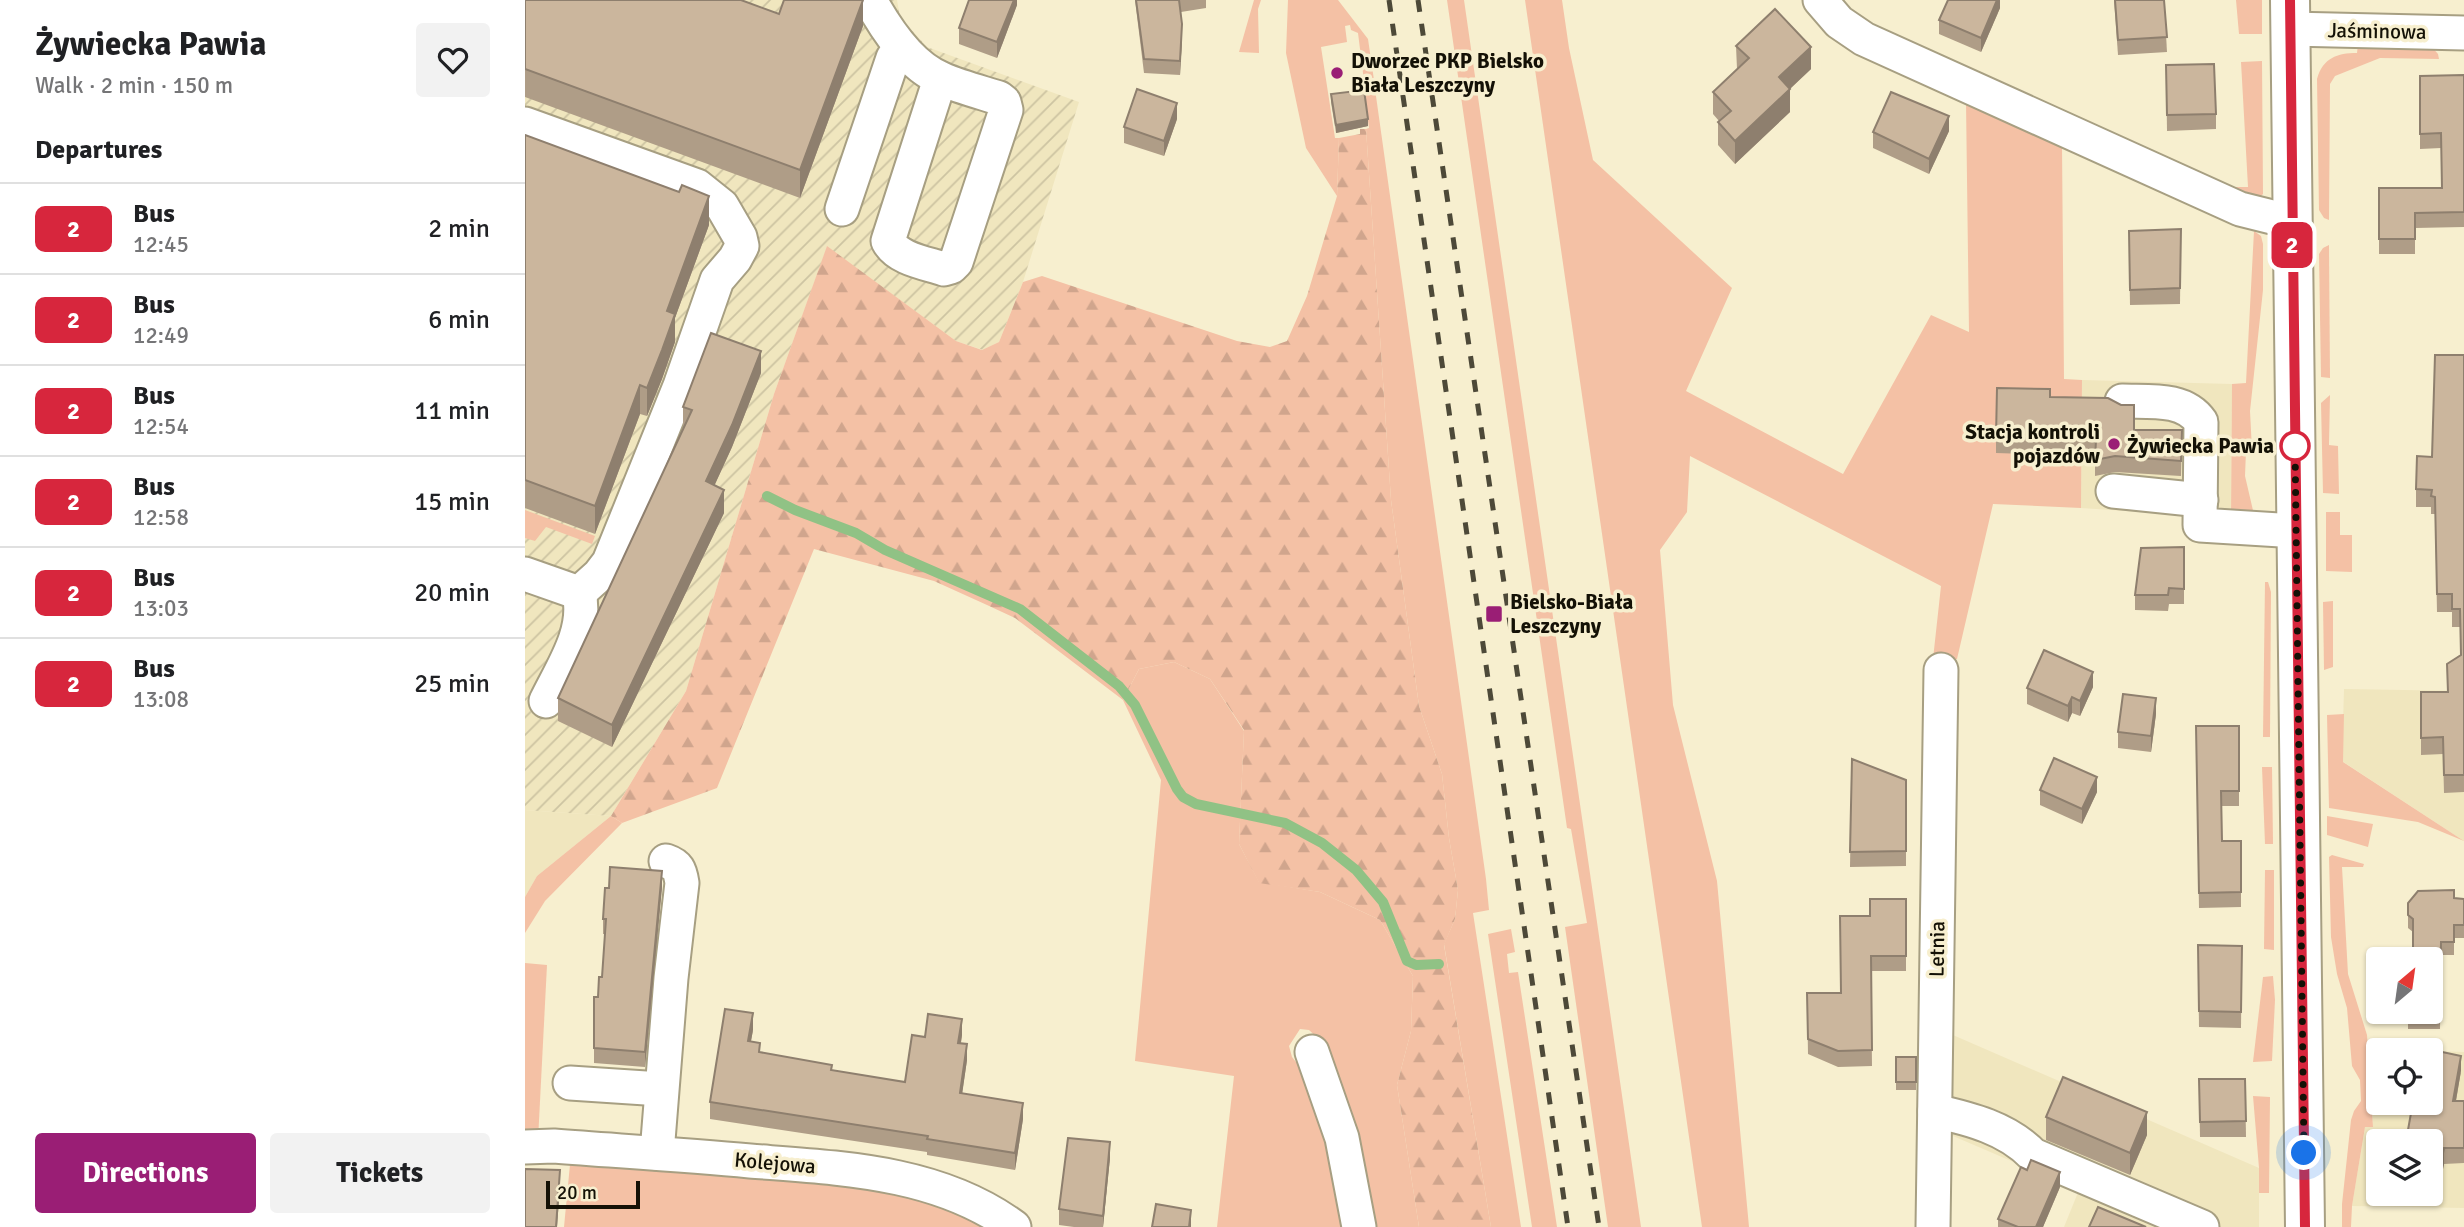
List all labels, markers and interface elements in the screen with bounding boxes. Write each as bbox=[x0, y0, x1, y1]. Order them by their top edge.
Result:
street label: Jaśminowa bbox=[2327, 17, 2427, 45]
button: heart bbox=[416, 23, 490, 97]
text: Żywiecka Pawia bbox=[35, 24, 266, 65]
place label: Dworzec PKP Bielsko Biała Leszczyny bbox=[1351, 48, 1544, 98]
marker: Dworzec PKP Bielsko Biała Leszczyny bbox=[1329, 65, 1345, 81]
text: Walk · 2 min · 150 m bbox=[35, 71, 233, 100]
text: Departures bbox=[35, 134, 162, 166]
text: Bus bbox=[133, 198, 175, 230]
text: 2 min bbox=[428, 213, 490, 245]
text: 2 bbox=[67, 214, 80, 244]
line badge: 2 bbox=[2269, 222, 2315, 268]
text: 12:45 bbox=[133, 230, 189, 259]
text: 2 bbox=[2286, 230, 2298, 260]
text: Bus bbox=[133, 289, 175, 321]
text: 6 min bbox=[428, 304, 490, 336]
text: 2 bbox=[67, 305, 80, 335]
text: 12:49 bbox=[133, 321, 189, 350]
text: Bus bbox=[133, 380, 175, 412]
text: 11 min bbox=[414, 395, 490, 427]
text: 2 bbox=[67, 396, 80, 426]
text: 12:54 bbox=[133, 412, 189, 441]
place label: Stacja kontroli pojazdów bbox=[1965, 419, 2100, 469]
marker: Żywiecka Pawia bbox=[2280, 431, 2310, 461]
place label: Żywiecka Pawia bbox=[2127, 433, 2274, 459]
marker: Stacja kontroli pojazdów bbox=[2106, 436, 2122, 452]
text: Bus bbox=[133, 471, 175, 503]
text: 15 min bbox=[414, 486, 490, 518]
text: 2 bbox=[67, 487, 80, 517]
text: 12:58 bbox=[133, 503, 189, 532]
text: Bus bbox=[133, 562, 175, 594]
text: 20 min bbox=[414, 577, 490, 609]
text: 2 bbox=[67, 578, 80, 608]
place label: Bielsko-Biała Leszczyny bbox=[1510, 589, 1634, 639]
text: 13:03 bbox=[133, 594, 189, 623]
marker: Bielsko-Biała Leszczyny bbox=[1484, 604, 1504, 624]
text: Bus bbox=[133, 653, 175, 685]
text: 25 min bbox=[414, 668, 490, 700]
text: 2 bbox=[67, 669, 80, 699]
text: 13:08 bbox=[133, 685, 189, 714]
street label: Letnia bbox=[1924, 921, 1950, 977]
north arrow bbox=[2366, 947, 2443, 1024]
map controls bbox=[2366, 947, 2443, 1206]
button: locate bbox=[2366, 1038, 2443, 1115]
button: layers bbox=[2366, 1129, 2443, 1206]
button: Directions bbox=[35, 1133, 256, 1213]
button: Tickets bbox=[270, 1133, 490, 1213]
your location bbox=[2286, 1135, 2321, 1170]
street label: Kolejowa bbox=[733, 1146, 817, 1180]
scale bar bbox=[546, 1178, 641, 1210]
text: 20 m bbox=[557, 1181, 597, 1205]

